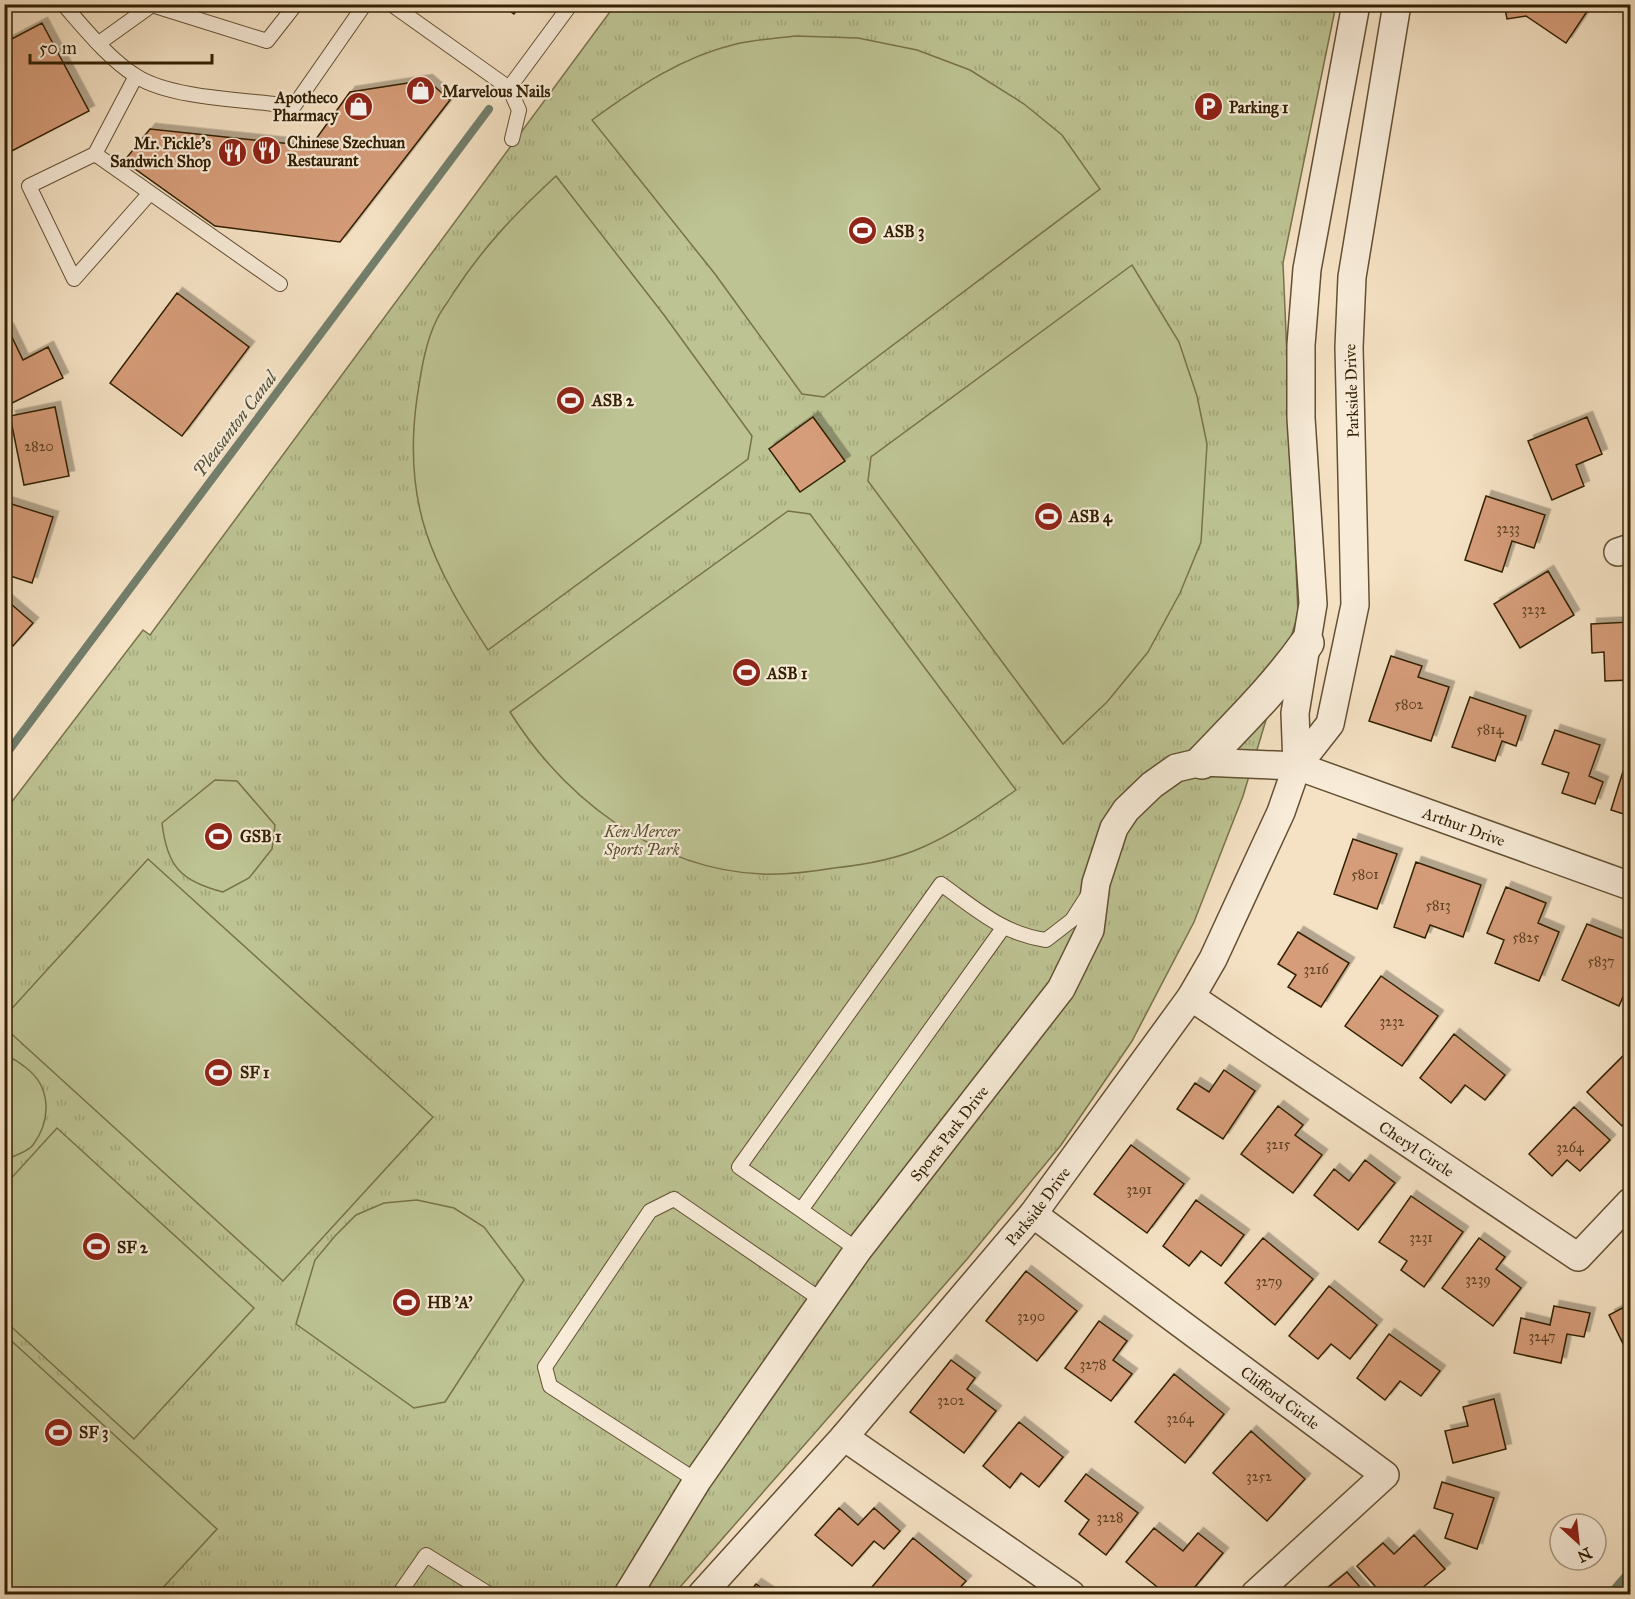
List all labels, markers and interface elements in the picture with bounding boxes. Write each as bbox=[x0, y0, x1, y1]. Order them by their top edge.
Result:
scale bar bbox=[30, 27, 212, 65]
text: 50 m bbox=[39, 37, 77, 59]
shop icon: Marvelous Nails bbox=[405, 75, 437, 107]
place label: Marvelous Nails bbox=[442, 82, 551, 101]
place label: Apotheco Pharmacy bbox=[273, 88, 339, 126]
shop icon: Apotheco Pharmacy bbox=[343, 90, 375, 122]
parking icon: Parking 1 bbox=[1192, 91, 1224, 123]
place label: Parking 1 bbox=[1229, 98, 1289, 118]
place label: Chinese Szechuan Restaurant bbox=[287, 133, 406, 170]
place label: Mr. Pickle’s Sandwich Shop bbox=[110, 134, 211, 172]
restaurant icon: Chinese Szechuan Restaurant bbox=[250, 135, 282, 167]
restaurant icon: Mr. Pickle’s Sandwich Shop bbox=[216, 136, 248, 168]
sports icon: ASB 3 bbox=[847, 215, 879, 247]
place label: ASB 3 bbox=[883, 222, 924, 242]
street label: Parkside Drive bbox=[1340, 343, 1363, 438]
water label: Pleasanton Canal bbox=[188, 365, 283, 481]
sports icon: ASB 2 bbox=[555, 384, 587, 416]
place label: ASB 2 bbox=[591, 391, 635, 410]
house number: 2820 bbox=[24, 438, 54, 455]
sports icon: ASB 4 bbox=[1032, 500, 1064, 532]
place label: ASB 4 bbox=[1068, 507, 1113, 527]
house number: 3233 bbox=[1496, 520, 1520, 537]
house number: 3232 bbox=[1521, 601, 1547, 618]
sports icon: ASB 1 bbox=[730, 657, 762, 689]
place label: ASB 1 bbox=[766, 664, 808, 683]
house number: 5802 bbox=[1394, 696, 1424, 713]
house number: 5814 bbox=[1476, 721, 1505, 738]
street label: Arthur Drive bbox=[1419, 803, 1508, 850]
sports icon: GSB 1 bbox=[203, 820, 235, 852]
park label: Ken Mercer Sports Park bbox=[603, 822, 681, 860]
place label: GSB 1 bbox=[240, 827, 282, 846]
house number: 5801 bbox=[1351, 866, 1379, 883]
house number: 5813 bbox=[1425, 897, 1451, 914]
house number: 5825 bbox=[1512, 929, 1540, 946]
house number: 5837 bbox=[1587, 953, 1615, 970]
house number: 3216 bbox=[1303, 961, 1329, 978]
house number: 3232 bbox=[1379, 1013, 1405, 1030]
sports icon: SF 1 bbox=[203, 1056, 235, 1088]
place label: SF 1 bbox=[240, 1063, 270, 1082]
street label: Sports Park Drive bbox=[906, 1082, 993, 1185]
street label: Cheryl Circle bbox=[1375, 1117, 1458, 1181]
house number: 3215 bbox=[1266, 1136, 1291, 1153]
house number: 3264 bbox=[1556, 1139, 1585, 1156]
street label: Parkside Drive bbox=[1001, 1163, 1074, 1250]
house number: 3291 bbox=[1126, 1181, 1152, 1198]
house number: 3231 bbox=[1409, 1229, 1433, 1246]
sports icon: SF 2 bbox=[80, 1231, 112, 1263]
place label: SF 2 bbox=[117, 1238, 149, 1257]
house number: 3239 bbox=[1465, 1271, 1491, 1288]
house number: 3279 bbox=[1255, 1273, 1283, 1290]
sports icon: HB 'A' bbox=[390, 1286, 422, 1318]
place label: HB 'A' bbox=[427, 1293, 472, 1312]
house number: 3290 bbox=[1017, 1308, 1045, 1325]
house number: 3247 bbox=[1528, 1328, 1556, 1345]
house number: 3278 bbox=[1079, 1356, 1107, 1373]
street label: Clifford Circle bbox=[1237, 1362, 1324, 1434]
house number: 3202 bbox=[937, 1392, 965, 1409]
house number: 3264 bbox=[1166, 1410, 1195, 1427]
sports icon: SF 3 bbox=[42, 1416, 74, 1448]
place label: SF 3 bbox=[79, 1423, 109, 1443]
house number: 3252 bbox=[1246, 1468, 1272, 1485]
house number: 3228 bbox=[1097, 1509, 1123, 1526]
north arrow bbox=[1548, 1512, 1608, 1572]
text: N bbox=[1574, 1543, 1595, 1567]

